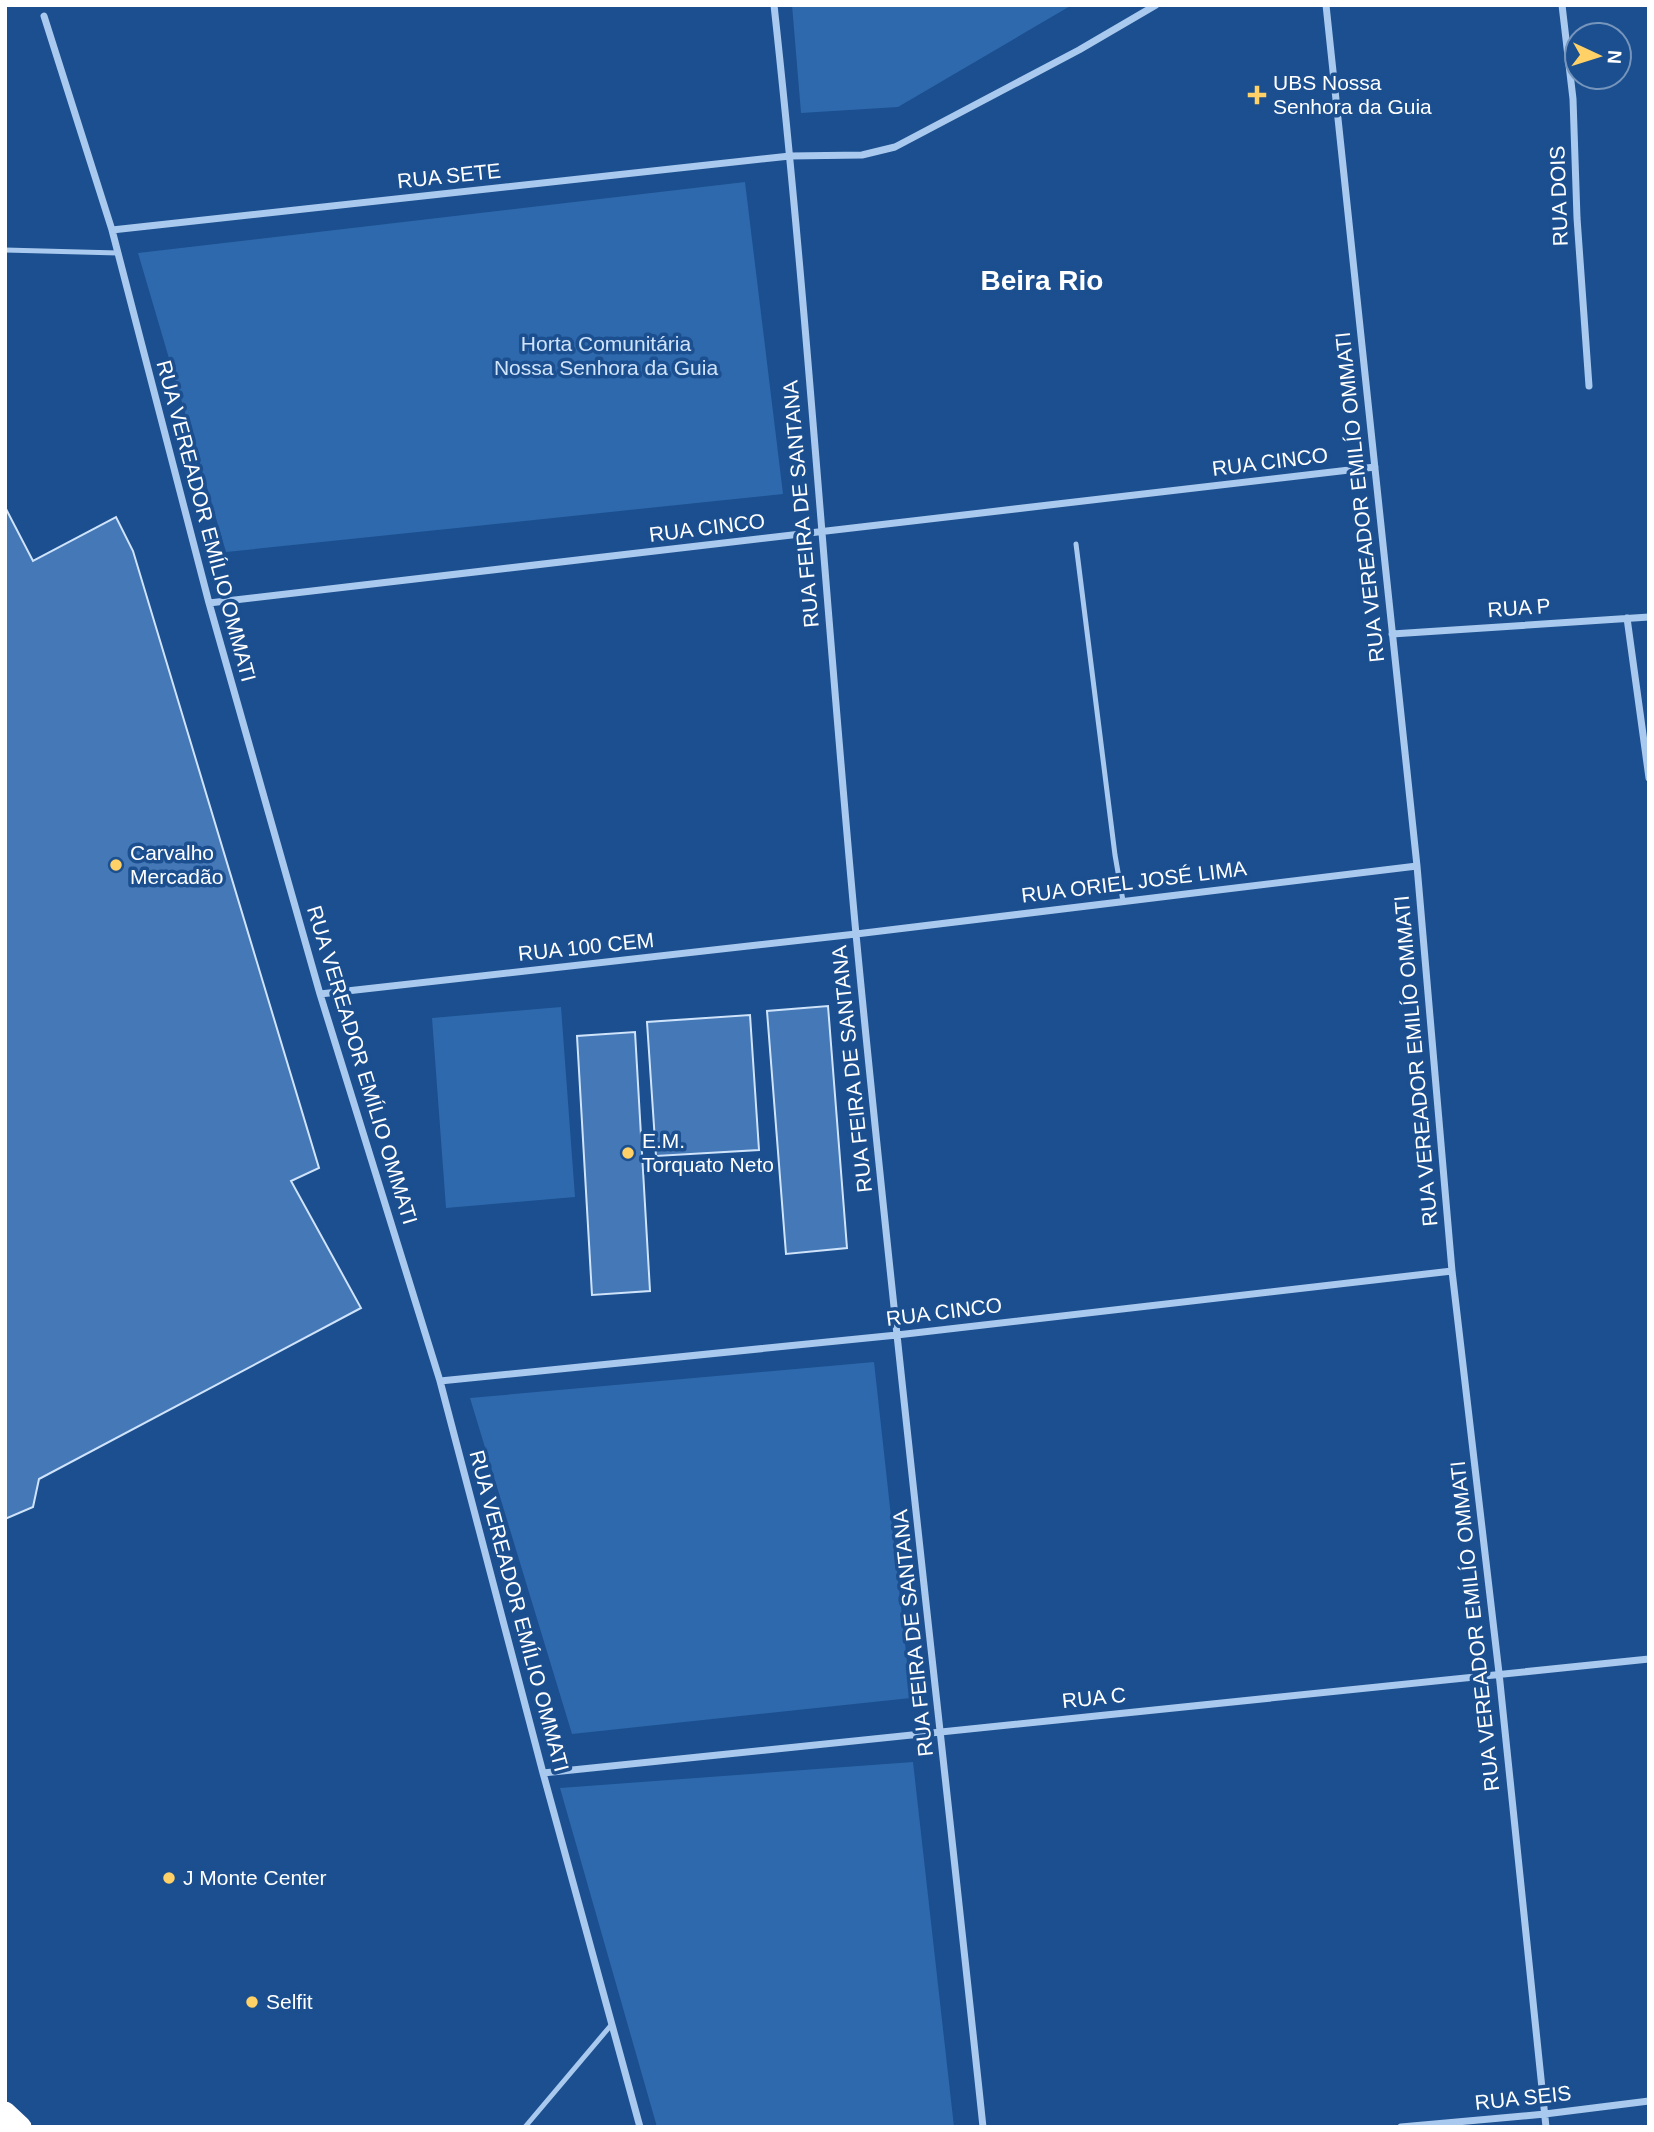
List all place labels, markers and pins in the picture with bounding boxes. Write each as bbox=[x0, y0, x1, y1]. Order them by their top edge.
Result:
place label: UBS Nossa Senhora da Guia bbox=[1273, 71, 1432, 118]
marker: UBS Nossa Senhora da Guia bbox=[1247, 85, 1267, 105]
place label: Carvalho Mercadão bbox=[130, 841, 223, 888]
marker: Carvalho Mercadão bbox=[108, 857, 124, 873]
place label: E.M. Torquato Neto bbox=[642, 1129, 774, 1176]
marker: E.M. Torquato Neto bbox=[620, 1145, 636, 1161]
place label: J Monte Center bbox=[183, 1866, 327, 1889]
marker: J Monte Center bbox=[161, 1870, 177, 1886]
place label: Selfit bbox=[266, 1990, 313, 2013]
marker: Selfit bbox=[244, 1994, 260, 2010]

